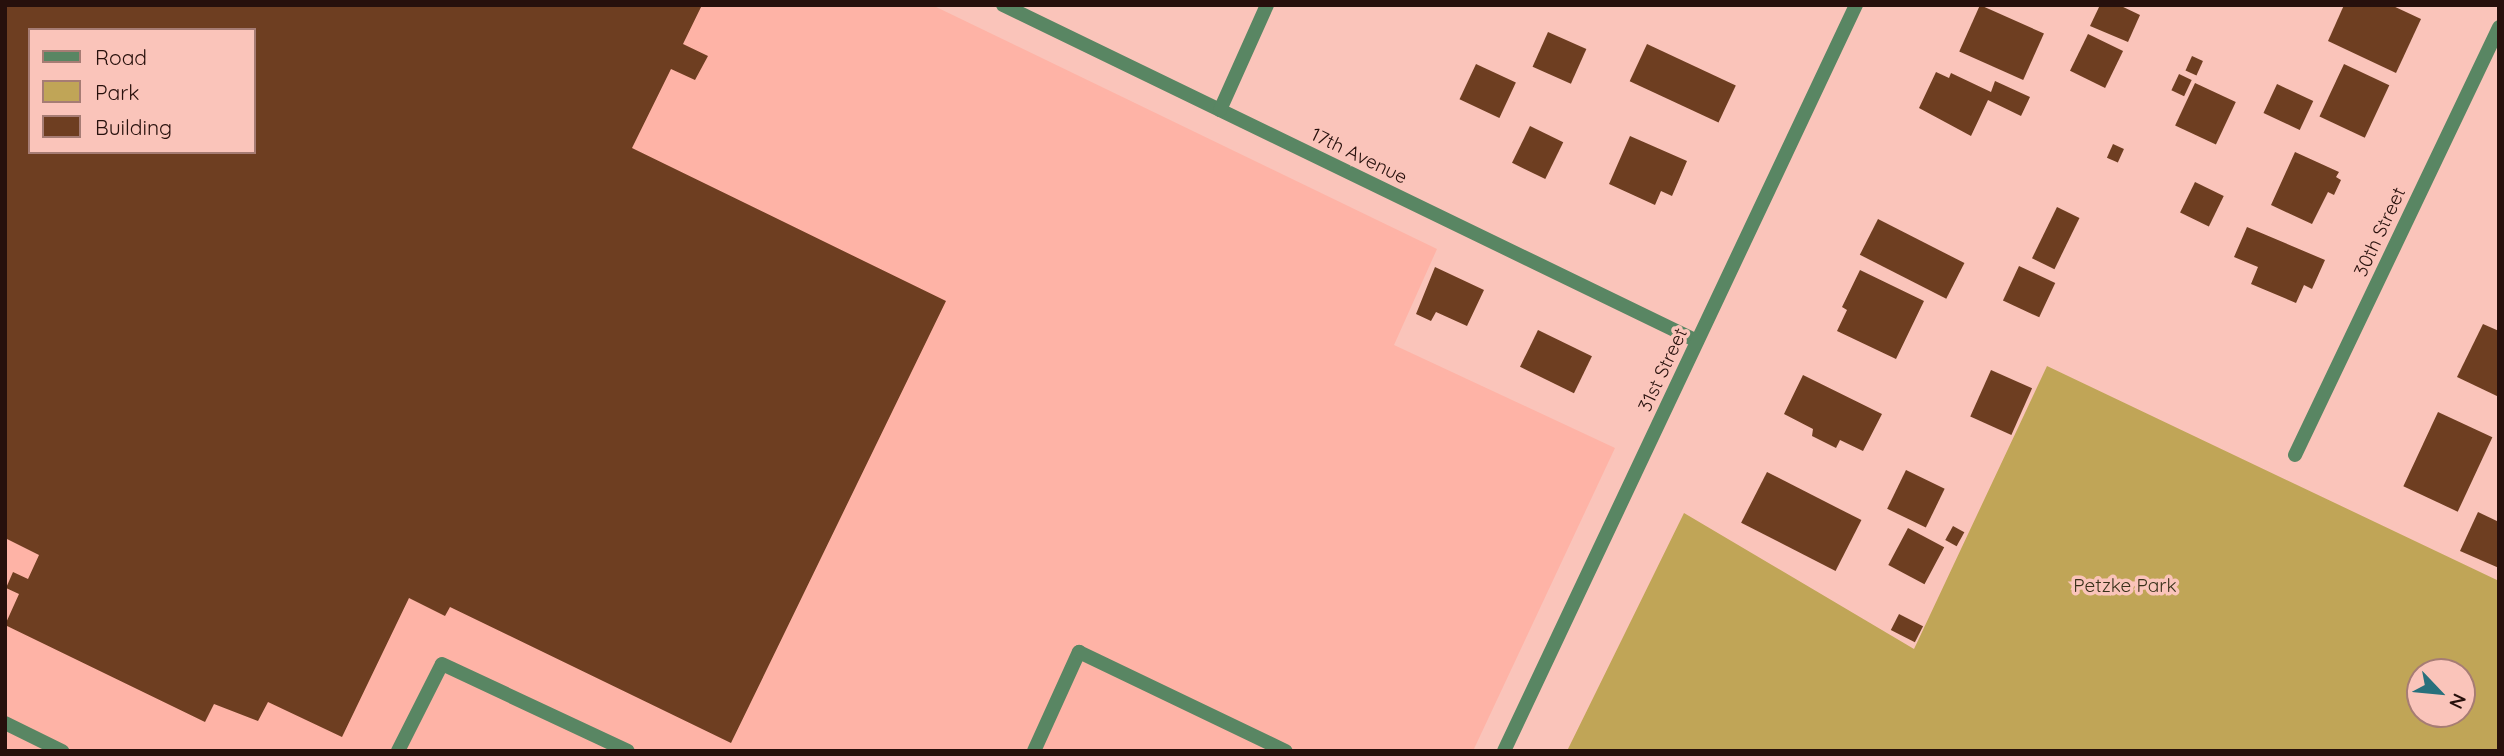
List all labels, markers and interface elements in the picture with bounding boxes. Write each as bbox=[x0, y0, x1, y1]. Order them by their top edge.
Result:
legend bbox=[28, 28, 256, 154]
text: Road bbox=[95, 44, 147, 70]
text: Park bbox=[95, 79, 139, 105]
text: Building bbox=[95, 114, 172, 140]
street label: 17th Avenue bbox=[1307, 123, 1411, 189]
street label: 30th Street bbox=[2349, 184, 2411, 280]
street label: 31st Street bbox=[1634, 325, 1692, 415]
park label: Petzke Park bbox=[2073, 575, 2177, 597]
north arrow bbox=[2406, 658, 2476, 728]
text: N bbox=[2444, 690, 2472, 713]

